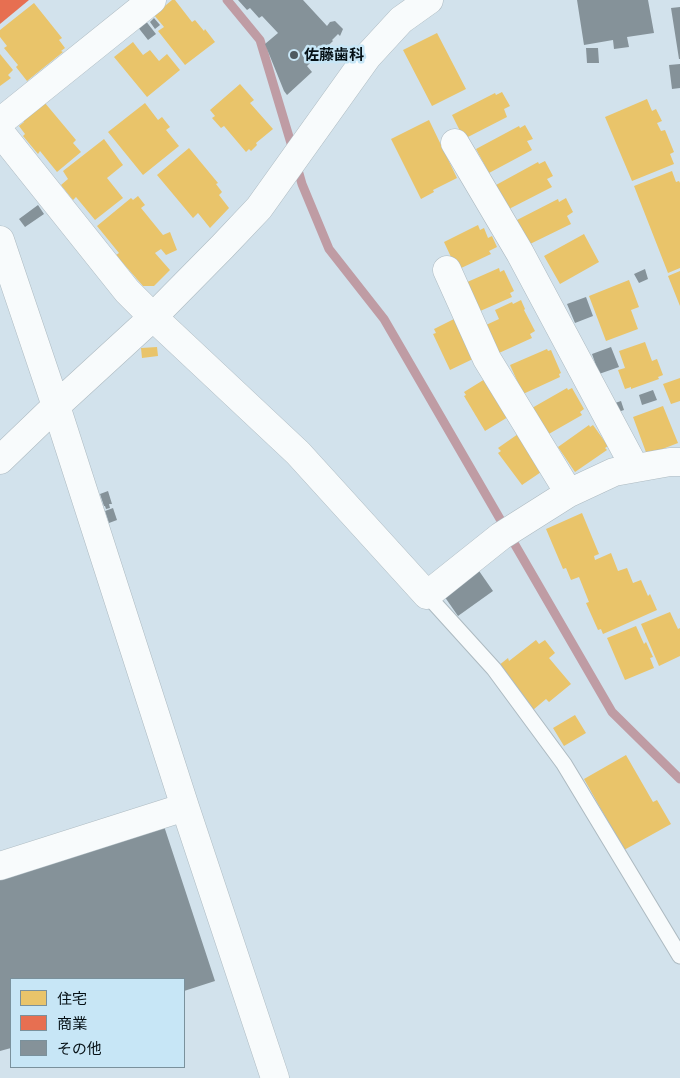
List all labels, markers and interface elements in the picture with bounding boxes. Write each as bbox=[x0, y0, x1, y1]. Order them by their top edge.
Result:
place label: 佐藤歯科 bbox=[304, 46, 364, 64]
marker: 佐藤歯科 bbox=[288, 49, 300, 61]
legend bbox=[10, 978, 185, 1068]
text: 住宅 bbox=[57, 989, 87, 1008]
text: 商業 bbox=[57, 1014, 87, 1033]
text: その他 bbox=[57, 1039, 102, 1058]

